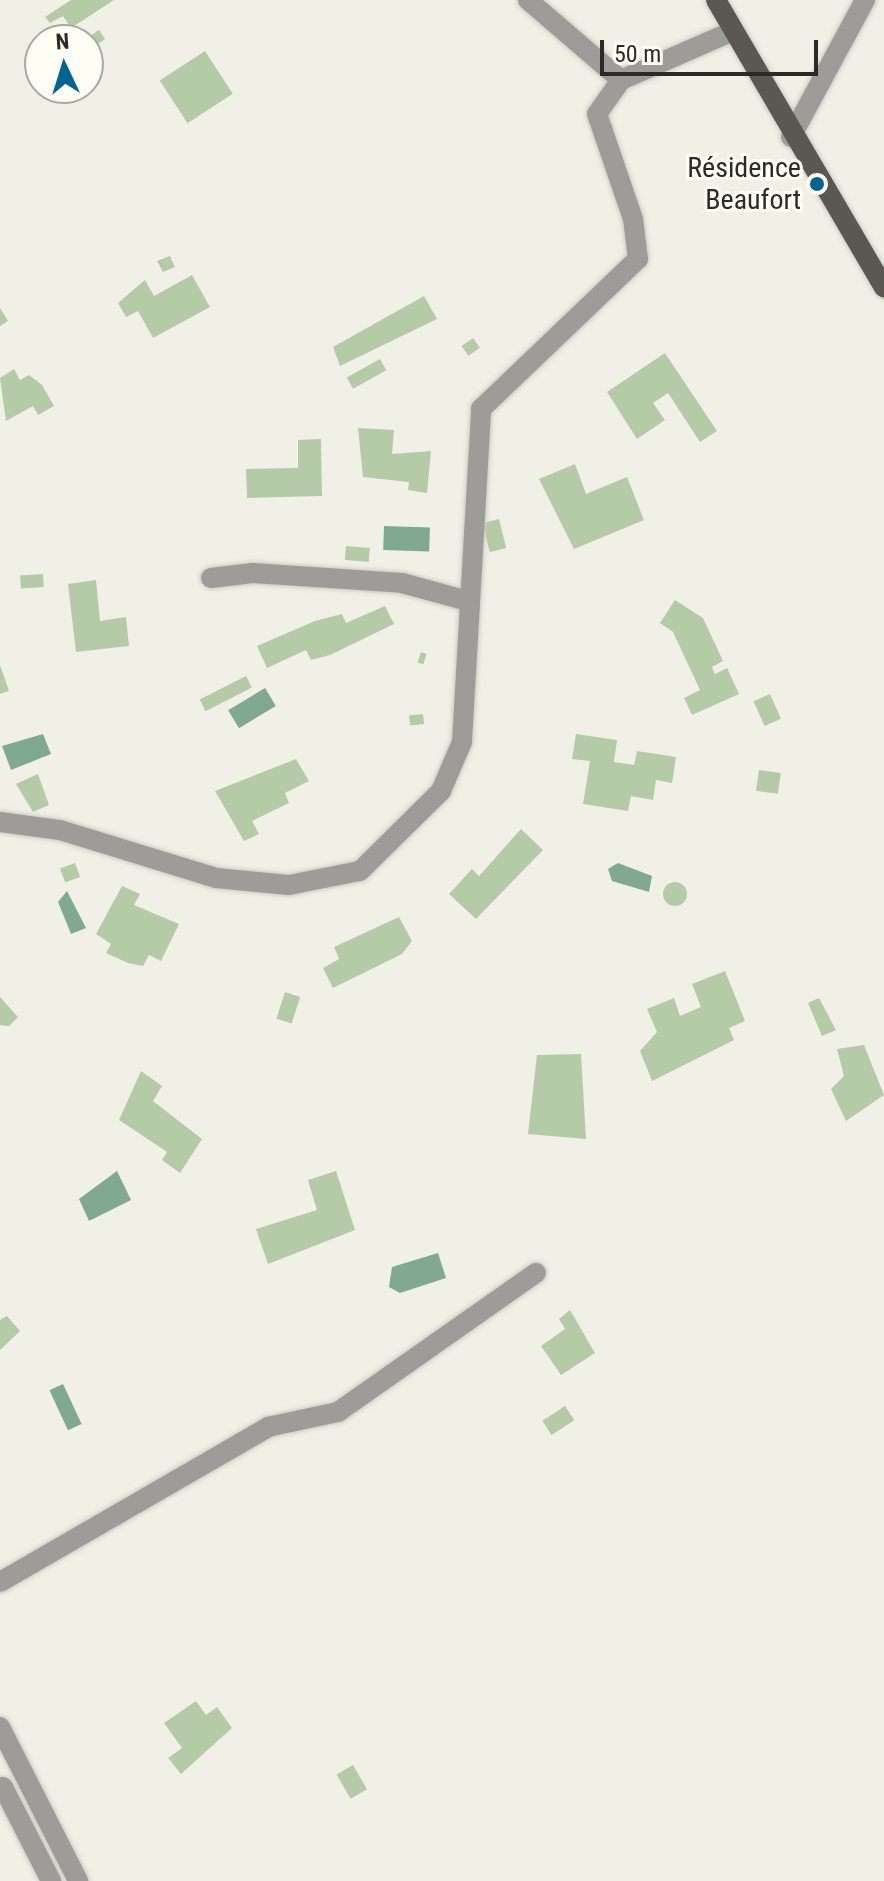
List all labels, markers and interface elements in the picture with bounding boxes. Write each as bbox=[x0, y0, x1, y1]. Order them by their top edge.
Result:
north arrow bbox=[24, 24, 104, 104]
scale bar bbox=[604, 24, 822, 74]
text: N bbox=[55, 29, 70, 54]
text: 50 m bbox=[614, 40, 661, 68]
place label: Résidence Beaufort bbox=[687, 151, 801, 217]
marker: Résidence Beaufort bbox=[808, 175, 826, 193]

